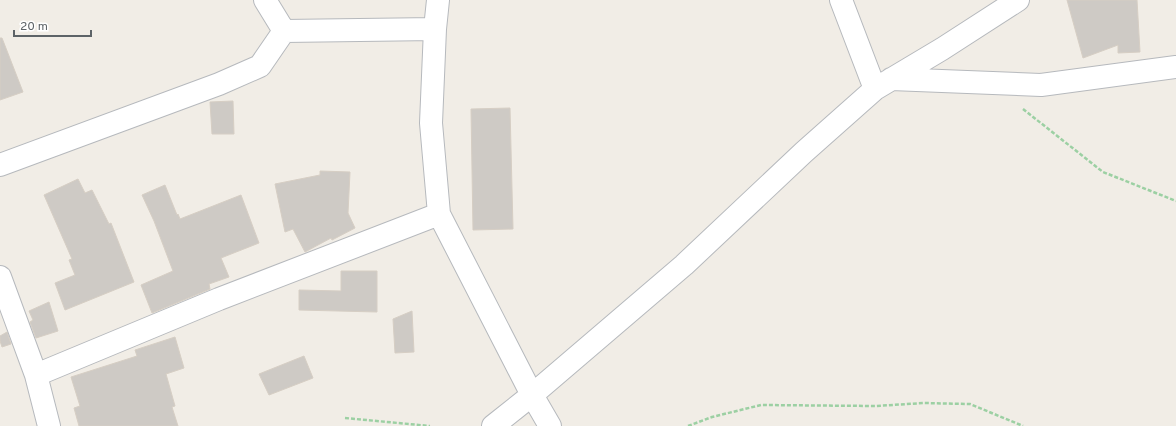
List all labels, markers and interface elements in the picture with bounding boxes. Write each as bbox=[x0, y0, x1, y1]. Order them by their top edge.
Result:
scale bar bbox=[14, 12, 91, 38]
text: 20 m bbox=[20, 19, 48, 35]

